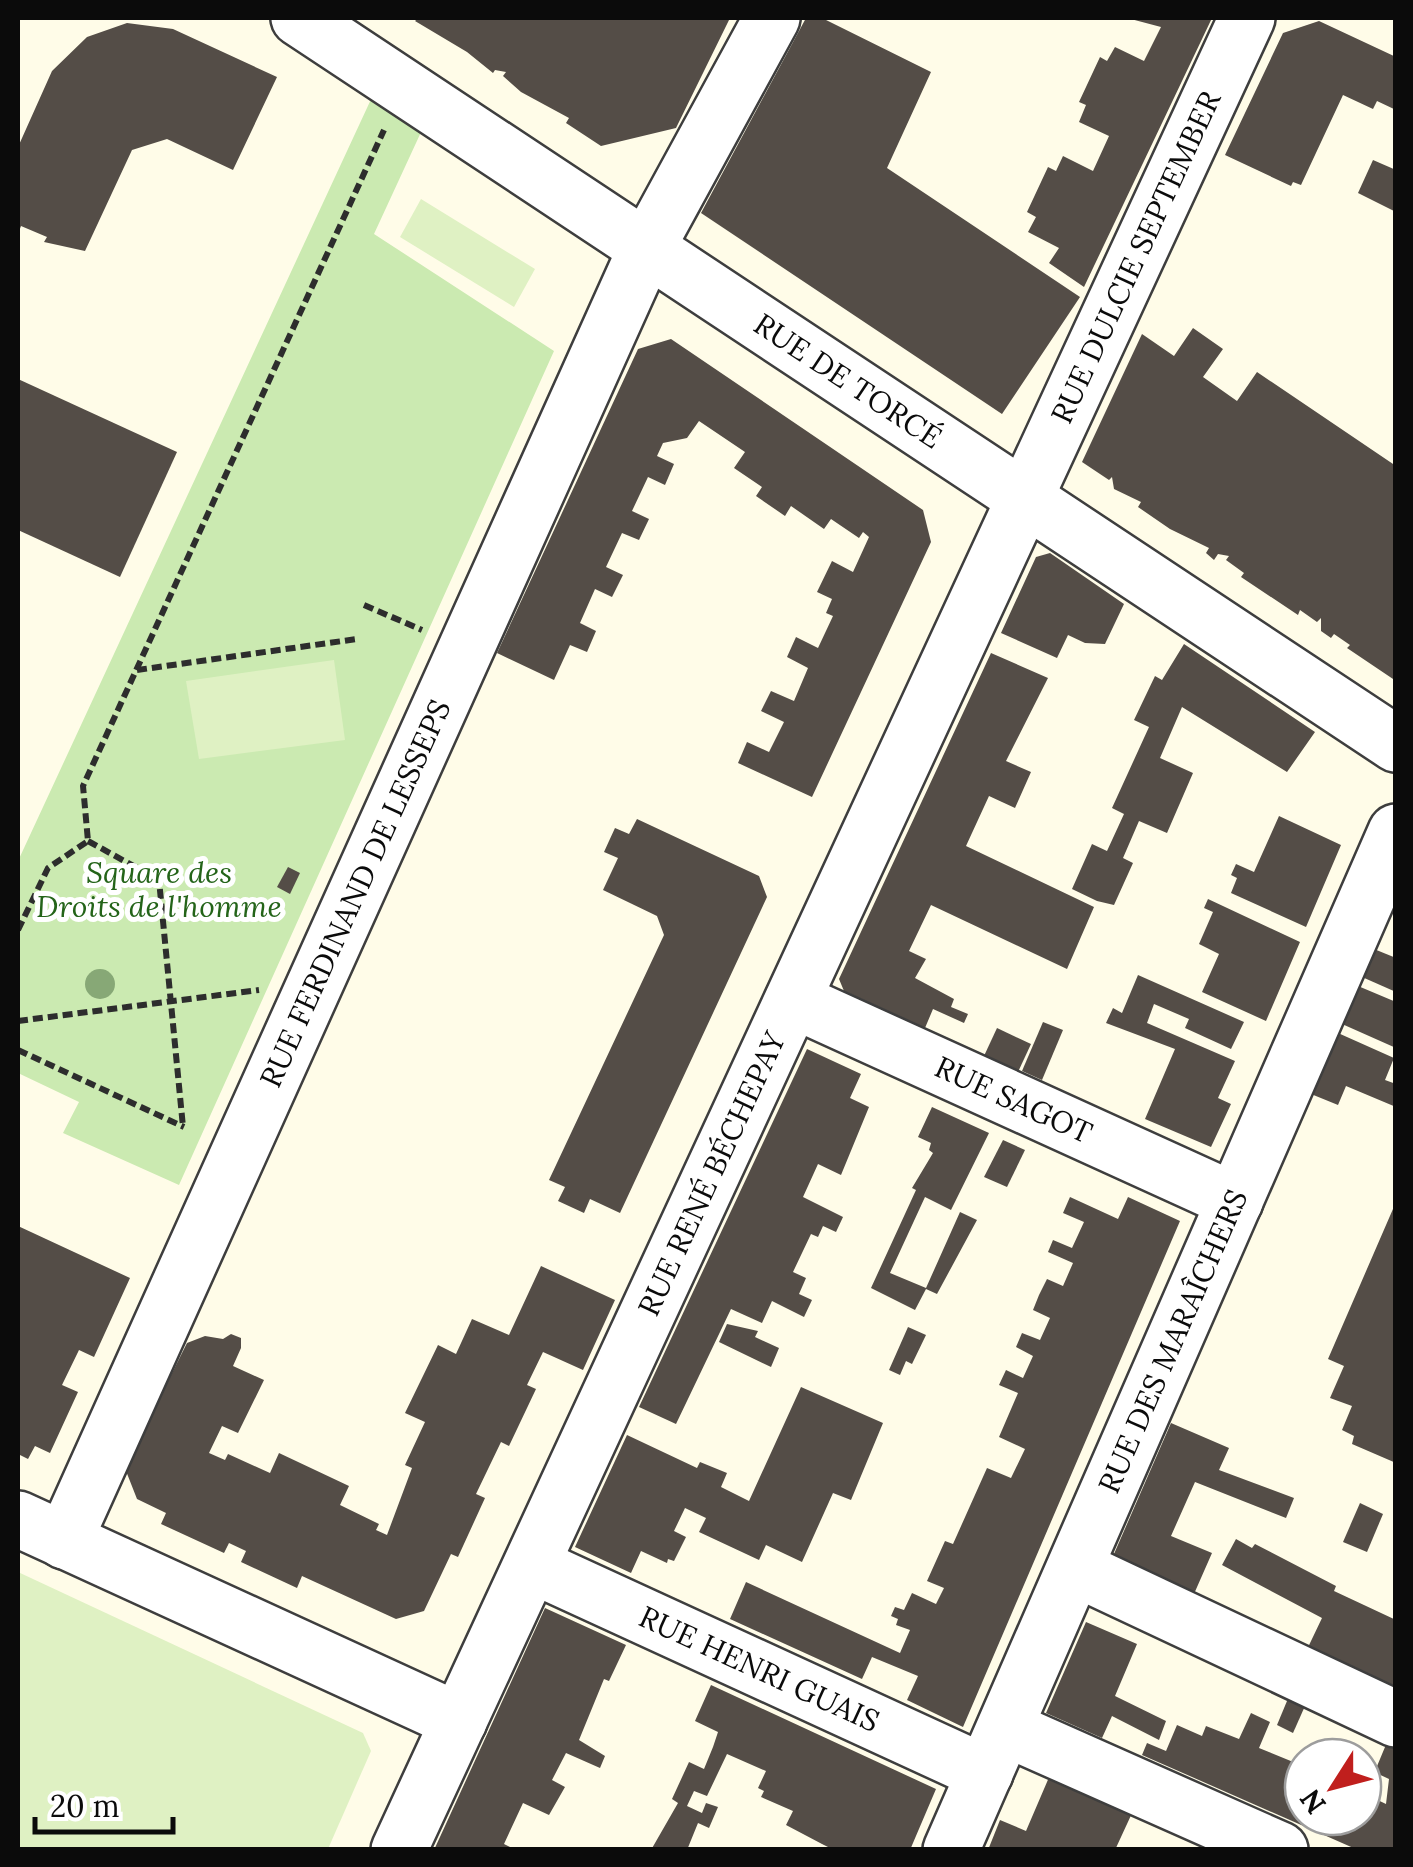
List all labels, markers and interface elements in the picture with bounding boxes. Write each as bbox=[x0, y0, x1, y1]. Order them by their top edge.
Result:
street label: RUE DULCIE SEPTEMBER bbox=[1042, 84, 1229, 429]
street label: RUE DE TORCÉ bbox=[747, 304, 950, 456]
street label: RUE FERDINAND DE LESSEPS bbox=[251, 693, 459, 1093]
park label: Square des Droits de l'homme bbox=[36, 853, 282, 925]
street label: RUE RENÉ BÉCHEPAY bbox=[629, 1024, 794, 1322]
street label: RUE SAGOT bbox=[929, 1047, 1098, 1151]
street label: RUE DES MARAÎCHERS bbox=[1089, 1183, 1255, 1499]
street label: RUE HENRI GUAIS bbox=[633, 1597, 886, 1740]
north arrow bbox=[1283, 1737, 1383, 1837]
scale bar bbox=[35, 1772, 172, 1834]
text: N bbox=[1292, 1782, 1334, 1821]
text: 20 m bbox=[50, 1787, 119, 1825]

